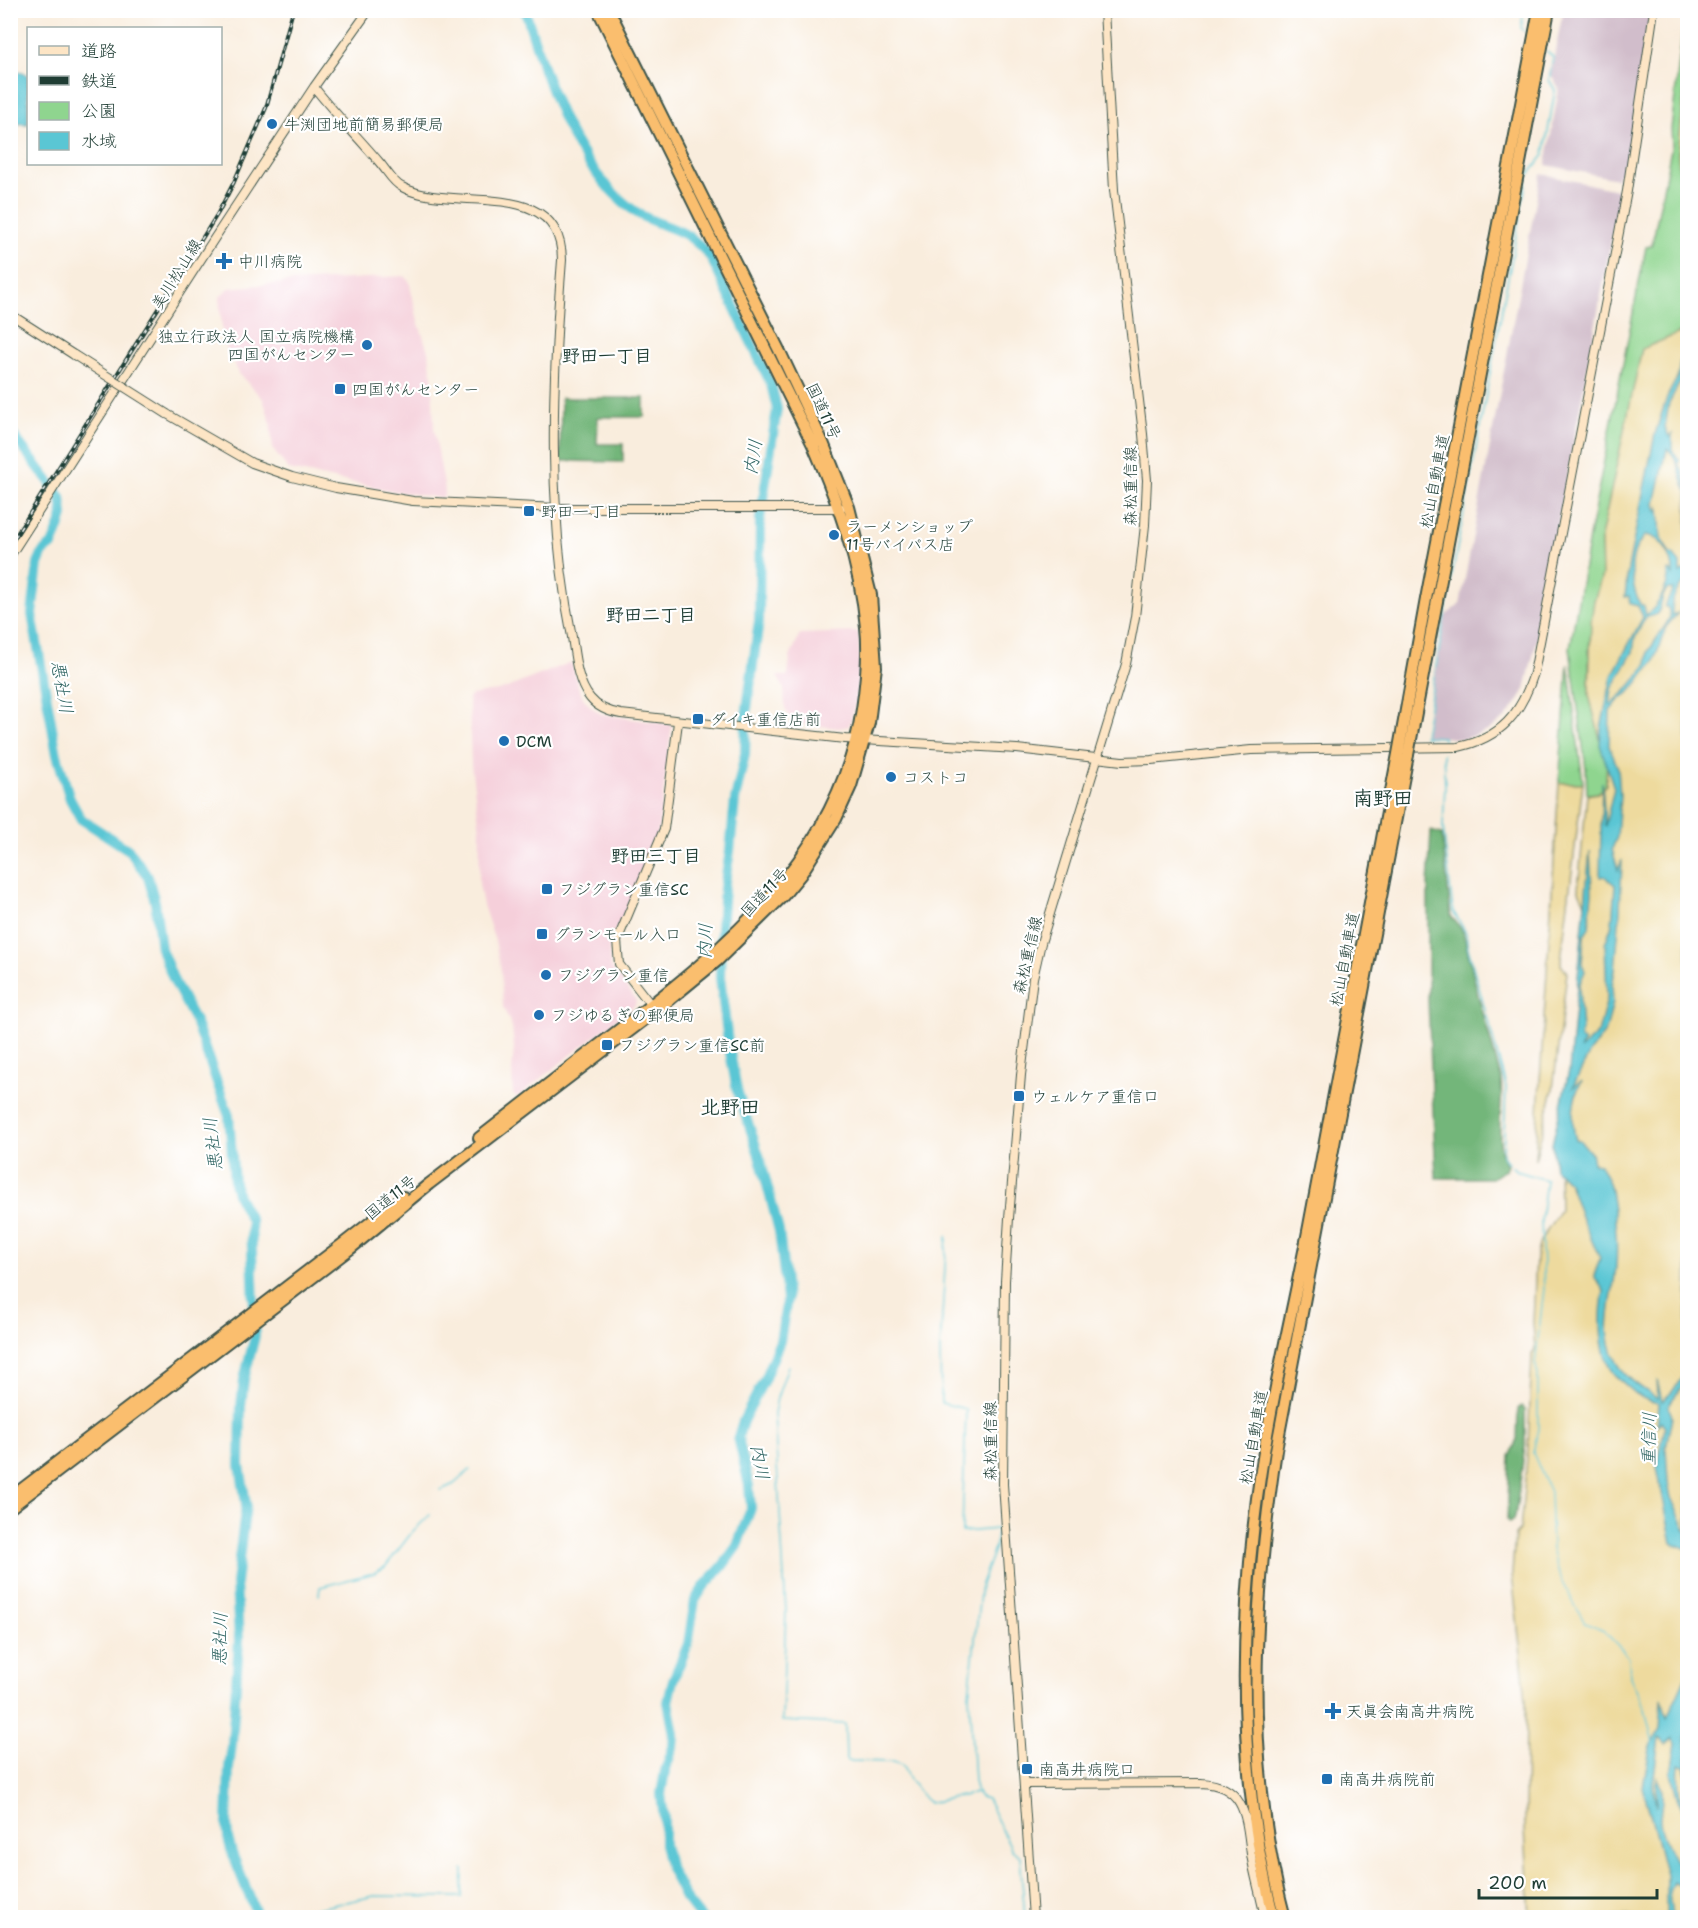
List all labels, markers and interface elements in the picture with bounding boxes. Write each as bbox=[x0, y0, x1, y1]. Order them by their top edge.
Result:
legend bbox=[27, 27, 222, 165]
text: 道路 bbox=[81, 39, 117, 63]
text: 鉄道 bbox=[81, 69, 117, 93]
text: 公園 bbox=[81, 99, 117, 123]
place label: 牛渕団地前簡易郵便局 bbox=[284, 114, 444, 135]
marker: 牛渕団地前簡易郵便局 bbox=[265, 117, 279, 131]
text: 水域 bbox=[81, 129, 117, 153]
street label: 美川松山線 bbox=[146, 235, 207, 314]
place label: 中川病院 bbox=[238, 251, 302, 272]
marker: 中川病院 bbox=[215, 252, 233, 270]
place label: 独立行政法人 国立病院機構 四国がんセンター bbox=[158, 326, 355, 365]
marker: 独立行政法人 国立病院機構 四国がんセンター bbox=[360, 338, 374, 352]
district label: 野田一丁目 bbox=[562, 344, 652, 368]
place label: 四国がんセンター bbox=[352, 379, 479, 400]
street label: 国道11号 bbox=[801, 379, 846, 443]
marker: 四国がんセンター bbox=[333, 382, 347, 396]
street label: 松山自動車道 bbox=[1415, 432, 1454, 530]
water label: 内川 bbox=[738, 437, 768, 477]
street label: 森松重信線 bbox=[1120, 446, 1141, 526]
place label: 野田一丁目 bbox=[541, 501, 621, 522]
marker: 野田一丁目 bbox=[522, 504, 536, 518]
place label: ラーメンショップ 11号バイパス店 bbox=[846, 516, 973, 555]
marker: ラーメンショップ 11号バイパス店 bbox=[827, 528, 841, 542]
district label: 野田二丁目 bbox=[606, 603, 696, 627]
water label: 悪社川 bbox=[45, 658, 79, 716]
place label: ダイキ重信店前 bbox=[710, 709, 820, 730]
marker: ダイキ重信店前 bbox=[691, 712, 705, 726]
place label: DCM bbox=[516, 731, 552, 752]
marker: DCM bbox=[497, 734, 511, 748]
place label: コストコ bbox=[903, 767, 968, 788]
marker: コストコ bbox=[884, 770, 898, 784]
district label: 南野田 bbox=[1353, 785, 1413, 811]
district label: 野田三丁目 bbox=[611, 844, 701, 868]
street label: 国道11号 bbox=[736, 863, 793, 922]
place label: フジグラン重信SC bbox=[559, 879, 689, 900]
marker: フジグラン重信SC bbox=[540, 882, 554, 896]
street label: 松山自動車道 bbox=[1325, 910, 1364, 1008]
street label: 森松重信線 bbox=[1008, 914, 1047, 996]
water label: 内川 bbox=[692, 923, 718, 959]
place label: グランモール入口 bbox=[554, 924, 681, 945]
marker: グランモール入口 bbox=[535, 927, 549, 941]
place label: フジグラン重信 bbox=[558, 965, 669, 986]
marker: フジグラン重信 bbox=[539, 968, 553, 982]
place label: フジゆるぎの郵便局 bbox=[551, 1005, 695, 1026]
marker: フジゆるぎの郵便局 bbox=[532, 1008, 546, 1022]
place label: フジグラン重信SC前 bbox=[619, 1035, 765, 1056]
marker: フジグラン重信SC前 bbox=[600, 1038, 614, 1052]
place label: ウェルケア重信口 bbox=[1031, 1086, 1159, 1107]
marker: ウェルケア重信口 bbox=[1012, 1089, 1026, 1103]
district label: 北野田 bbox=[700, 1094, 760, 1120]
water label: 悪社川 bbox=[198, 1116, 228, 1172]
street label: 国道11号 bbox=[360, 1170, 421, 1225]
street label: 松山自動車道 bbox=[1235, 1388, 1272, 1486]
street label: 森松重信線 bbox=[980, 1401, 1001, 1481]
water label: 重信川 bbox=[1637, 1412, 1661, 1466]
water label: 内川 bbox=[745, 1442, 775, 1482]
water label: 悪社川 bbox=[208, 1612, 232, 1666]
place label: 天眞会南高井病院 bbox=[1346, 1701, 1474, 1722]
marker: 天眞会南高井病院 bbox=[1324, 1702, 1342, 1720]
place label: 南高井病院口 bbox=[1039, 1759, 1135, 1780]
marker: 南高井病院口 bbox=[1020, 1762, 1034, 1776]
place label: 南高井病院前 bbox=[1339, 1769, 1435, 1790]
marker: 南高井病院前 bbox=[1320, 1772, 1334, 1786]
scale bar bbox=[1479, 1862, 1658, 1900]
text: 200 m bbox=[1488, 1871, 1547, 1895]

